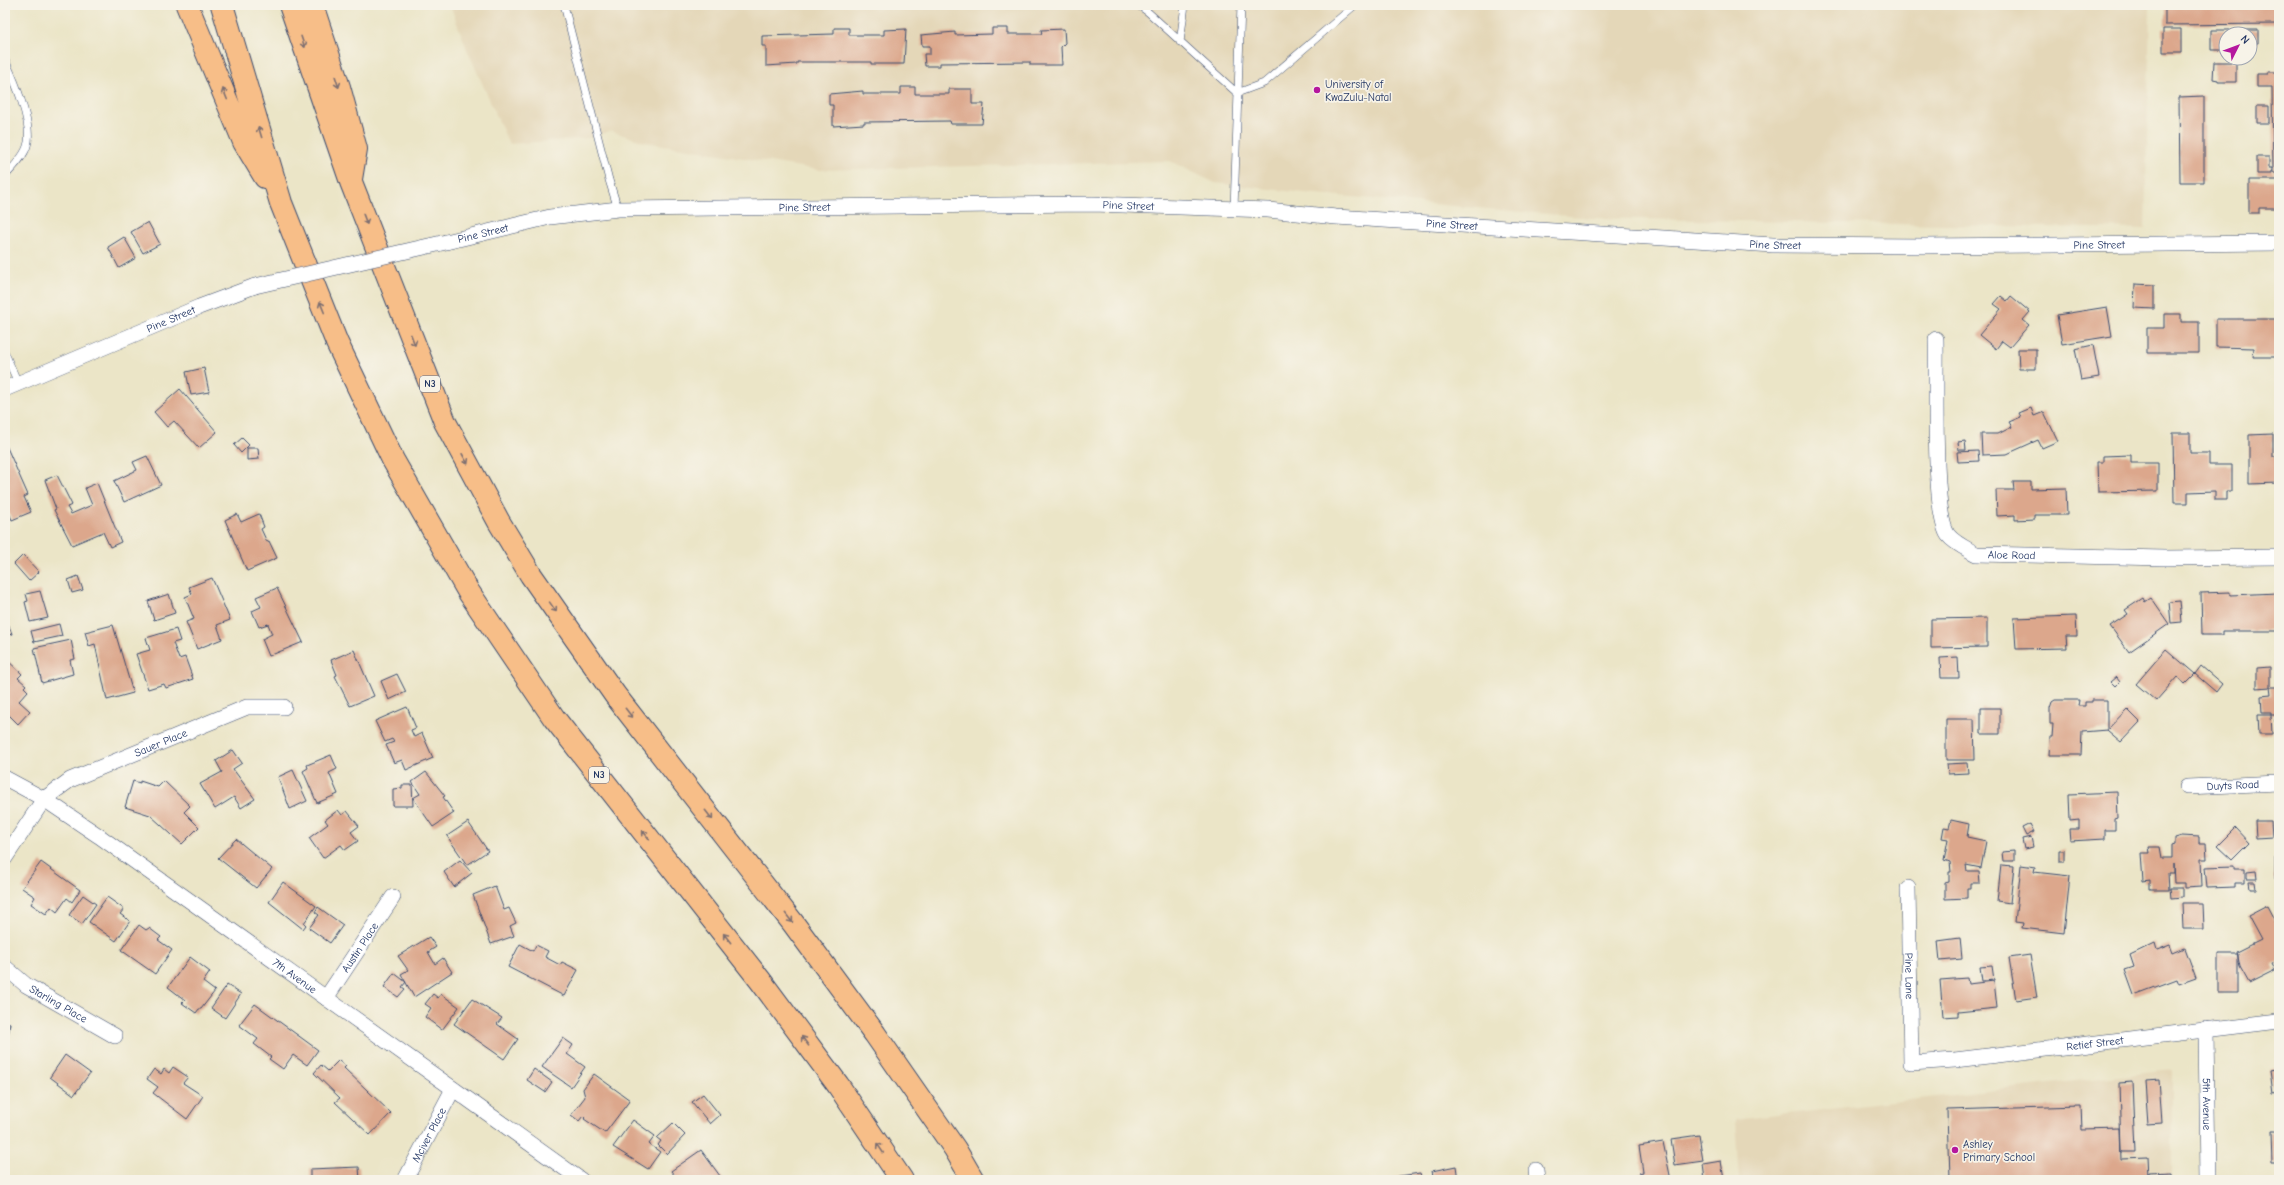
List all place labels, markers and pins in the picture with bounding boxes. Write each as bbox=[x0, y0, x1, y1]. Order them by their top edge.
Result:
place label: University of KwaZulu-Natal bbox=[1325, 78, 1392, 104]
marker: University of KwaZulu-Natal bbox=[1312, 85, 1322, 95]
place label: Ashley Primary School bbox=[1963, 1138, 2035, 1164]
marker: Ashley Primary School bbox=[1950, 1145, 1960, 1155]

